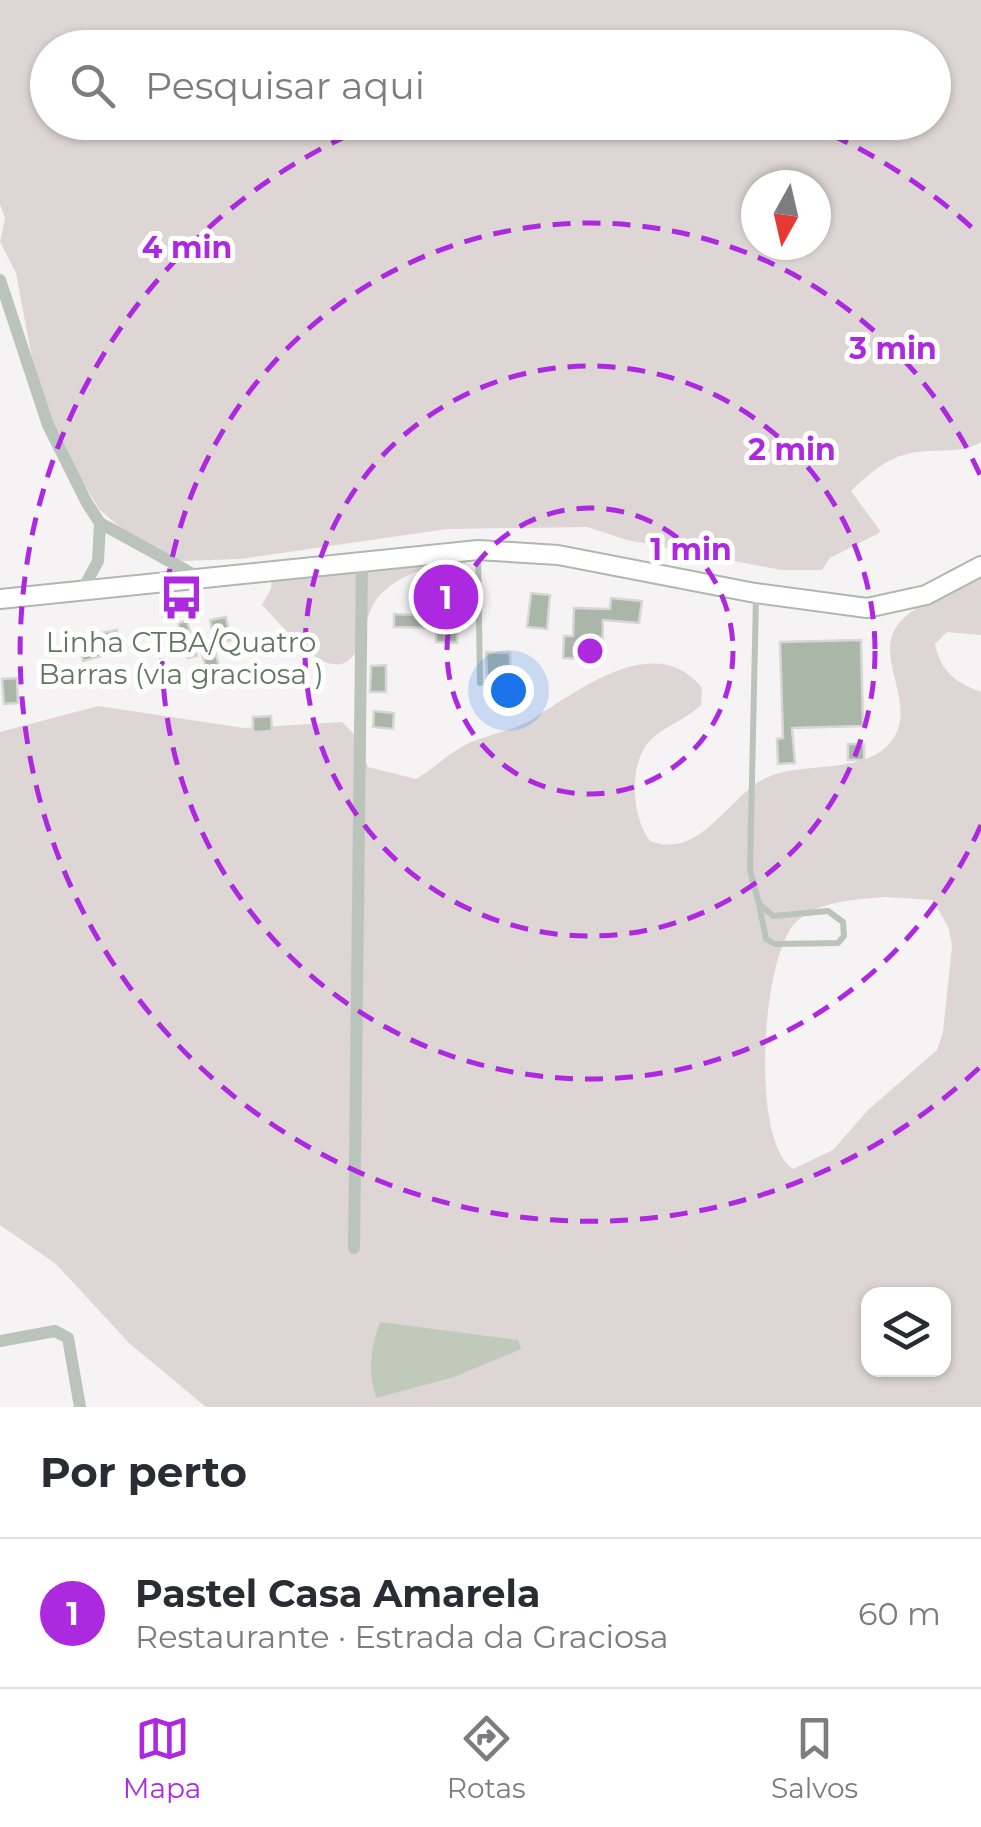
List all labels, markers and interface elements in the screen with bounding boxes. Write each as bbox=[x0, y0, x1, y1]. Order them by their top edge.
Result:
search box bbox=[30, 30, 951, 140]
icon: search bbox=[65, 58, 120, 113]
text: Pesquisar aqui bbox=[145, 62, 425, 109]
north arrow bbox=[741, 170, 831, 260]
text: 4 min bbox=[142, 229, 232, 266]
text: 3 min bbox=[848, 330, 937, 367]
text: 2 min bbox=[748, 431, 836, 468]
text: 1 min bbox=[650, 531, 732, 568]
pin: 1 bbox=[414, 560, 478, 634]
bus stop icon: Linha CTBA/Quatro Barras (via graciosa ) bbox=[157, 573, 205, 621]
place label: Linha CTBA/Quatro Barras (via graciosa ) bbox=[38, 625, 324, 691]
centre of rings bbox=[572, 633, 608, 669]
your location bbox=[483, 665, 534, 716]
map controls bbox=[861, 1287, 951, 1377]
button: layers bbox=[861, 1287, 951, 1377]
text: Por perto bbox=[40, 1446, 247, 1498]
text: Pastel Casa Amarela bbox=[135, 1570, 540, 1617]
text: 1 bbox=[66, 1594, 79, 1633]
text: 60 m bbox=[858, 1594, 941, 1633]
text: Restaurante · Estrada da Graciosa bbox=[135, 1617, 669, 1656]
tab: Mapa bbox=[123, 1711, 201, 1805]
tab: Rotas bbox=[447, 1711, 526, 1805]
tab: Salvos bbox=[771, 1711, 858, 1805]

